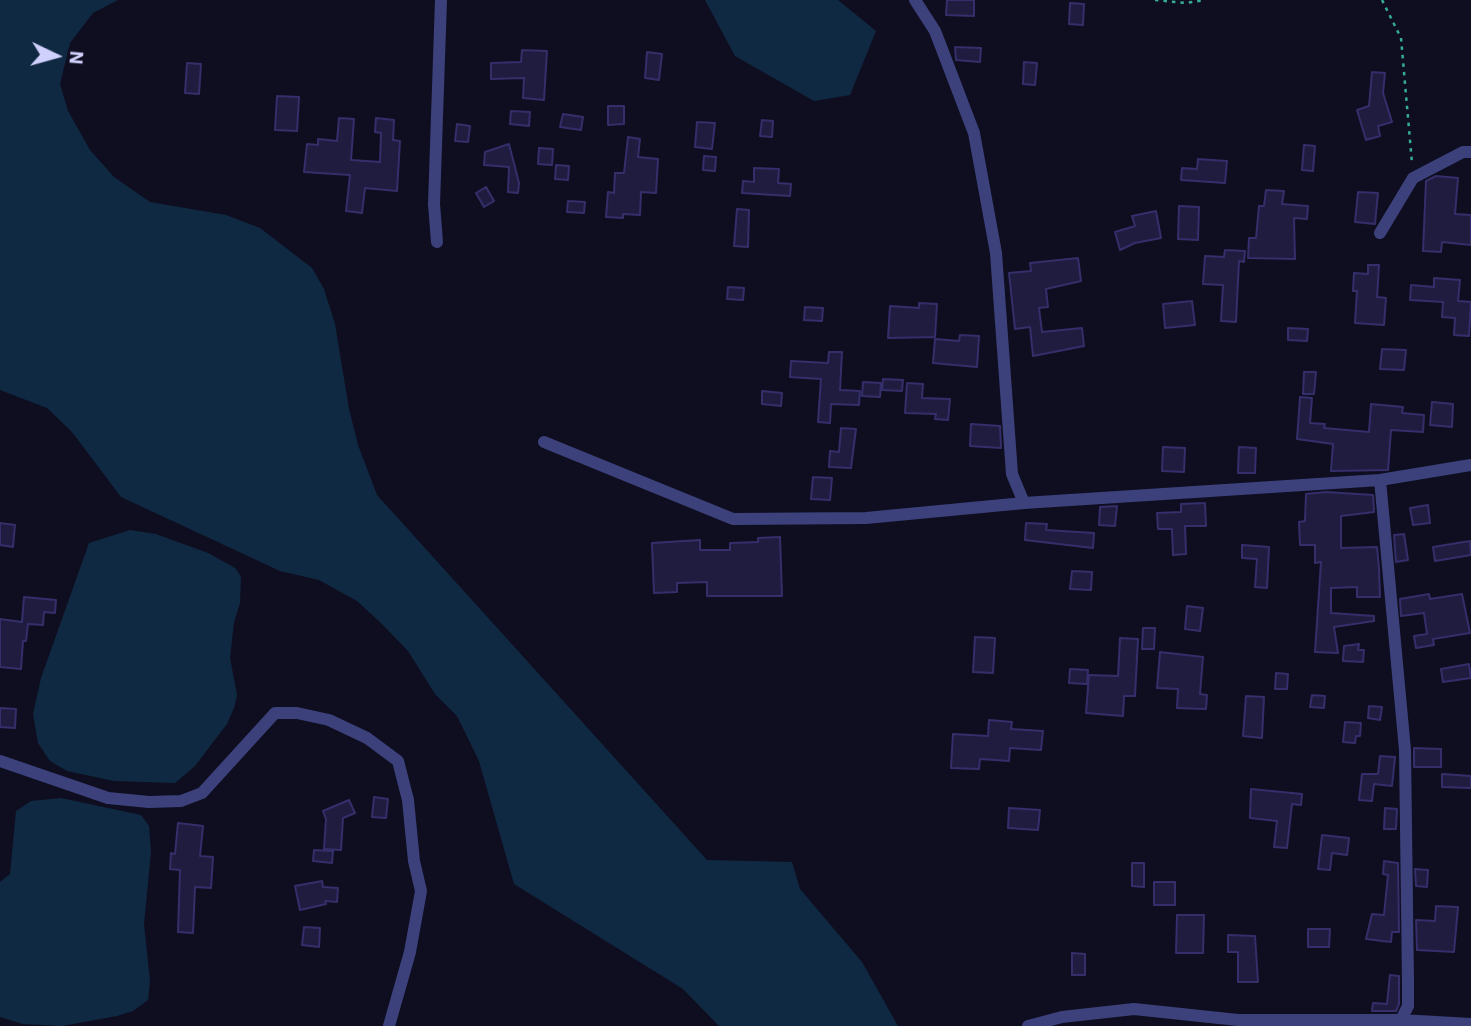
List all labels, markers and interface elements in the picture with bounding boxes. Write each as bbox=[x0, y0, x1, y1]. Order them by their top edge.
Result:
north arrow bbox=[21, 21, 91, 91]
text: N bbox=[64, 50, 89, 66]

